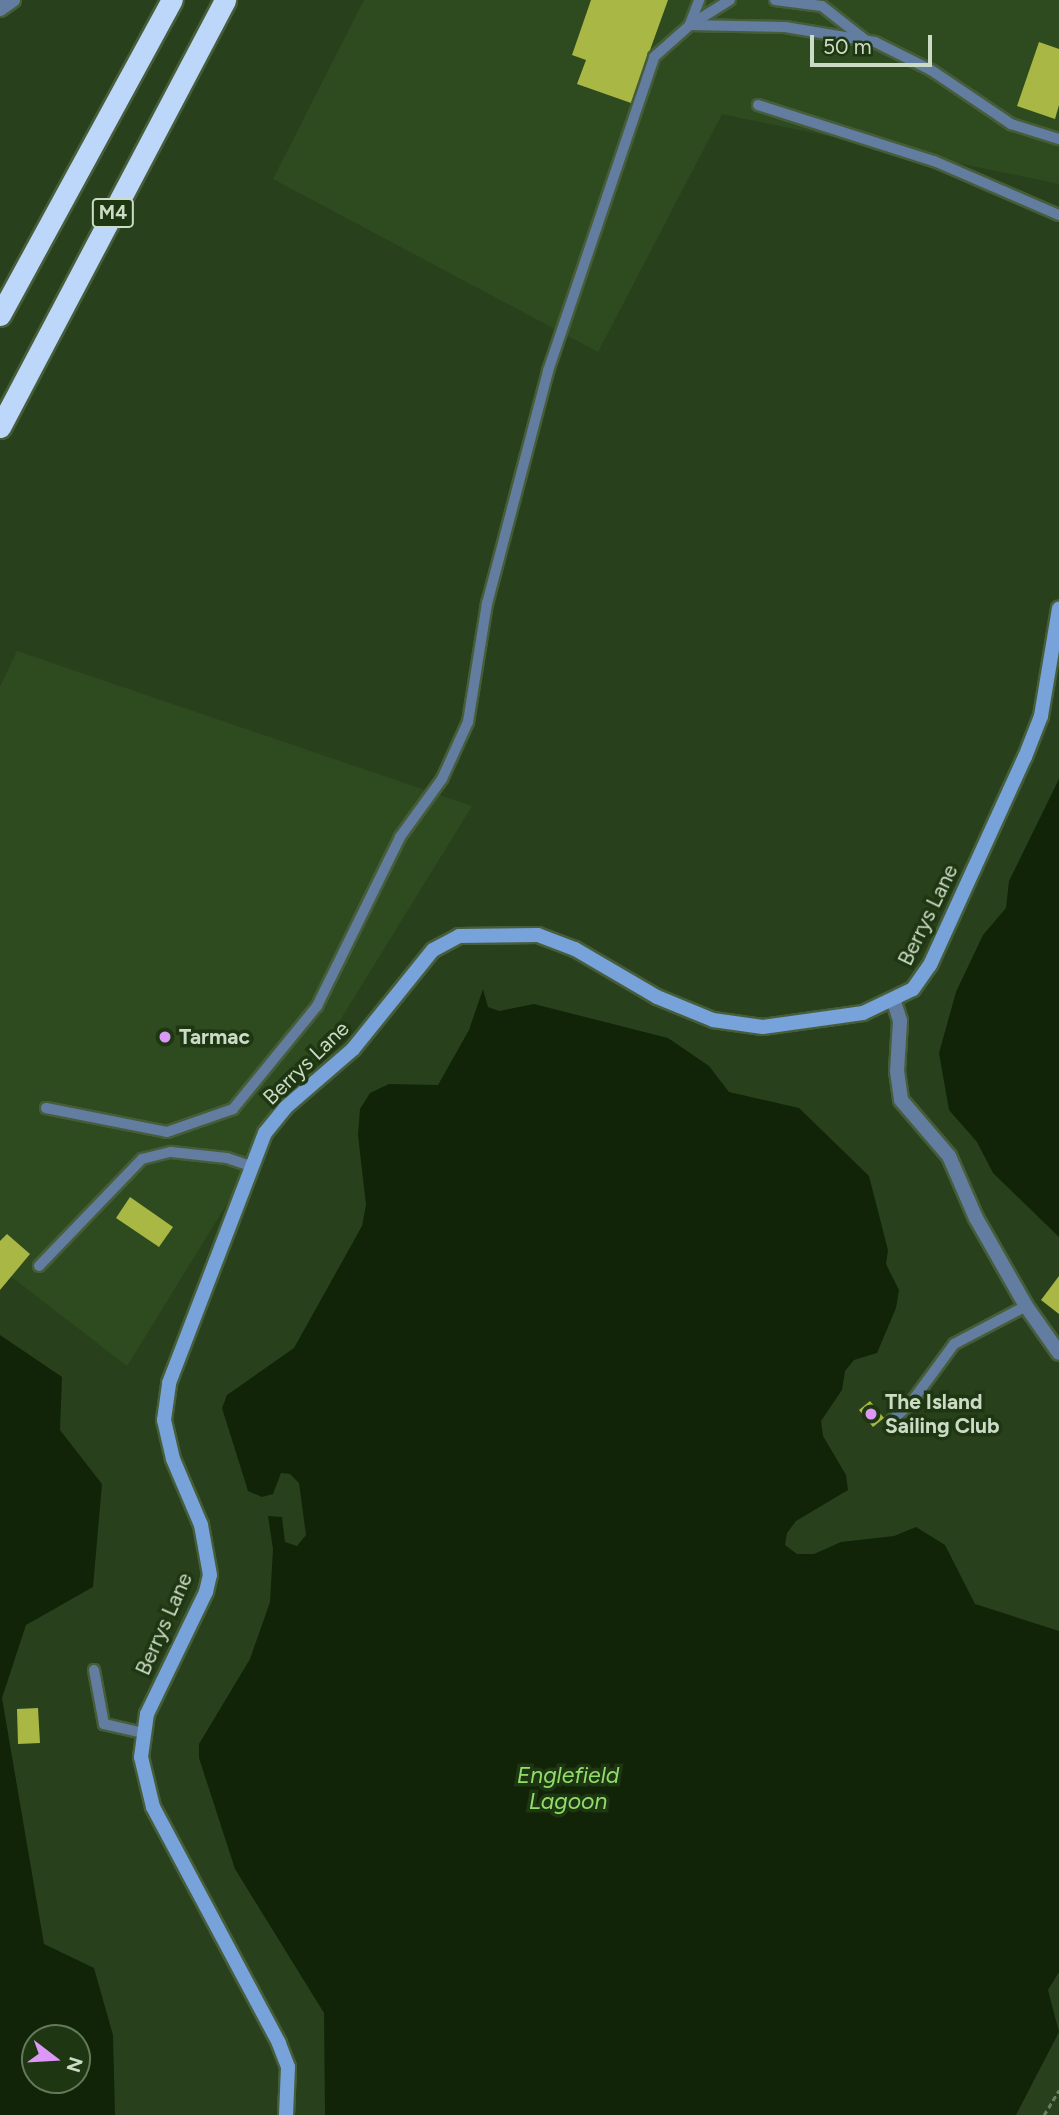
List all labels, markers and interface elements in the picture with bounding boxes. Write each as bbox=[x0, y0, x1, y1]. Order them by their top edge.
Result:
scale bar bbox=[814, 21, 936, 65]
text: 50 m bbox=[823, 34, 872, 59]
road number: M4 bbox=[90, 197, 136, 228]
street label: Berrys Lane bbox=[893, 860, 963, 970]
street label: Berrys Lane bbox=[258, 1016, 354, 1110]
place label: Tarmac bbox=[179, 1024, 250, 1050]
marker: Tarmac bbox=[157, 1029, 173, 1045]
place label: The Island Sailing Club bbox=[885, 1389, 999, 1439]
marker: The Island Sailing Club bbox=[863, 1406, 879, 1422]
street label: Berrys Lane bbox=[130, 1569, 198, 1679]
water label: Englefield Lagoon bbox=[517, 1761, 619, 1815]
north arrow bbox=[21, 2024, 91, 2094]
text: N bbox=[62, 2054, 88, 2075]

